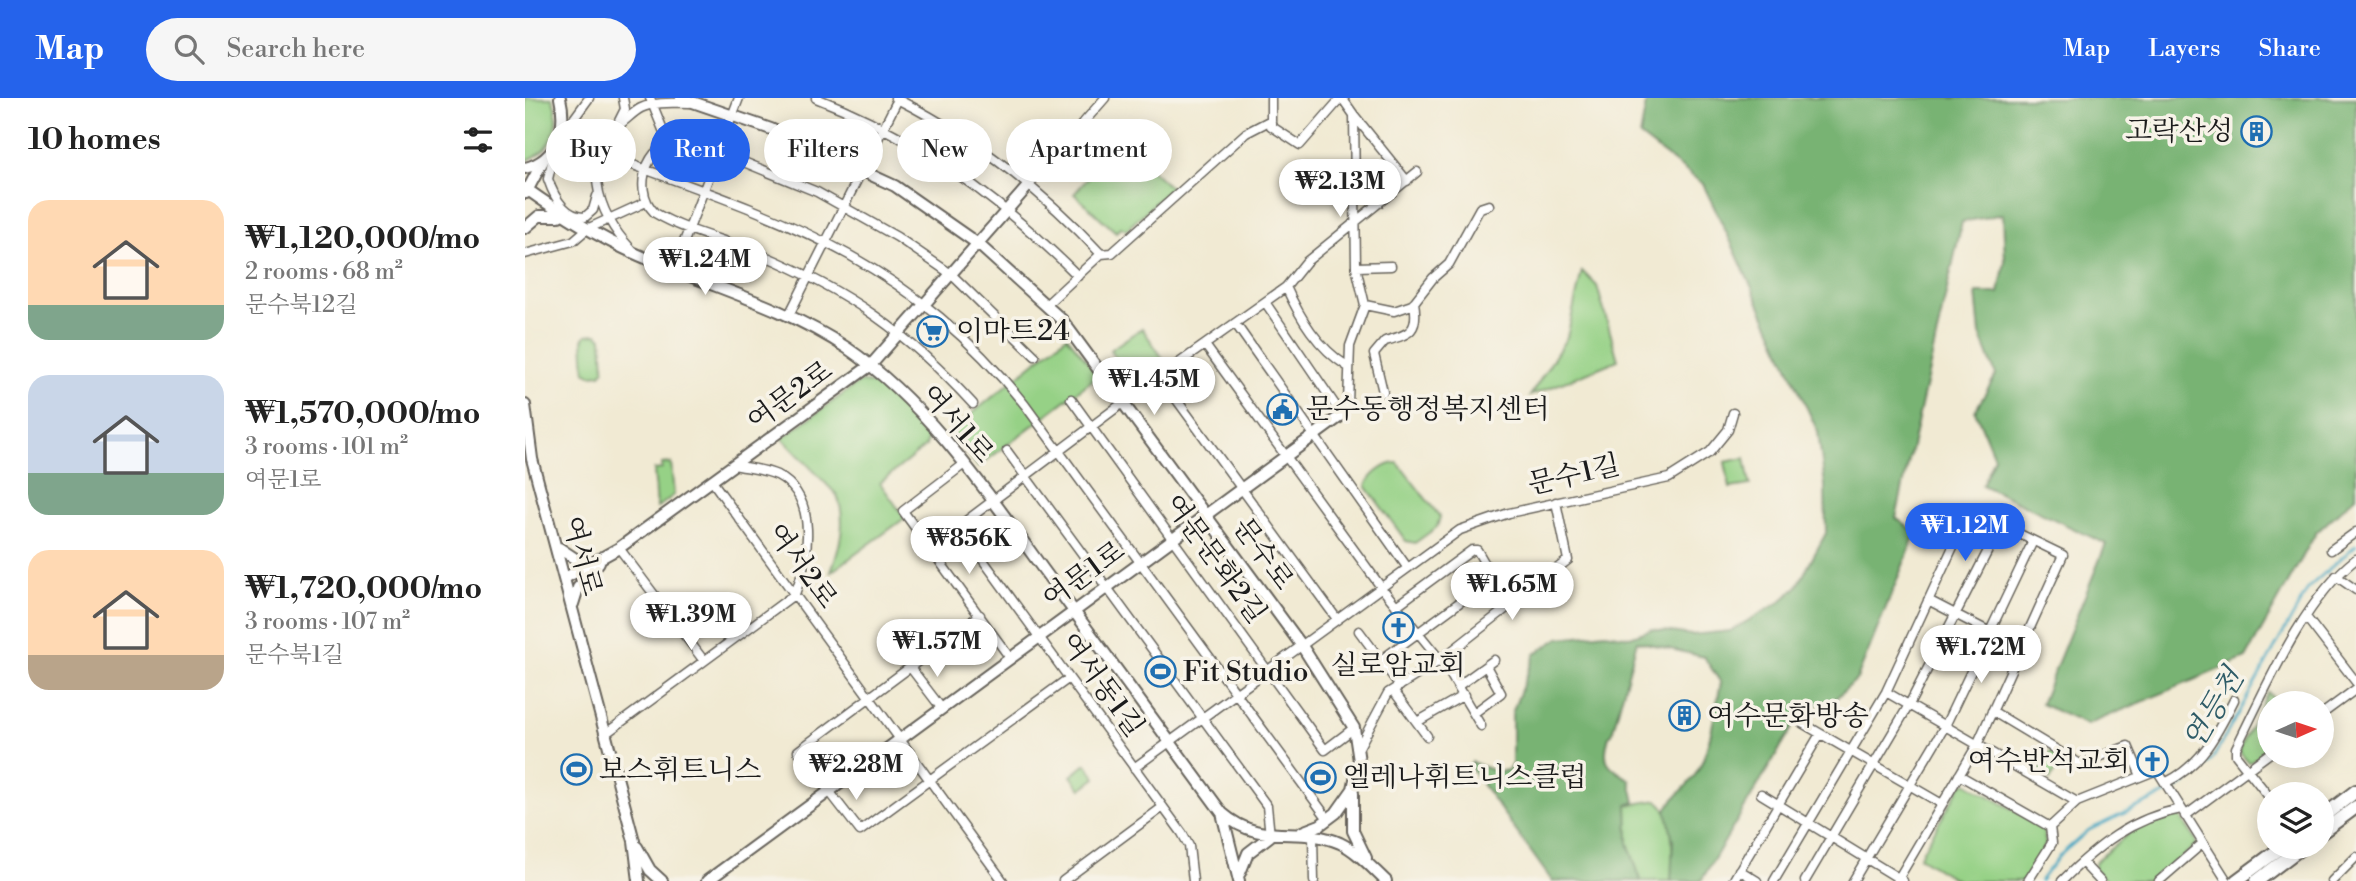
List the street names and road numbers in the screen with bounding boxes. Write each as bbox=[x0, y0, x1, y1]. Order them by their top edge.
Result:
street label: 여문2로 bbox=[740, 353, 840, 439]
street label: 여서1로 bbox=[913, 377, 1001, 471]
street label: 문수1길 bbox=[1525, 447, 1623, 503]
street label: 여문문화2길 bbox=[1156, 488, 1274, 630]
street label: 문수로 bbox=[1225, 511, 1301, 597]
street label: 여서로 bbox=[555, 512, 609, 600]
street label: 여서2로 bbox=[759, 516, 845, 616]
street label: 여문1로 bbox=[1036, 533, 1132, 617]
street label: 여서동1길 bbox=[1052, 626, 1152, 744]

